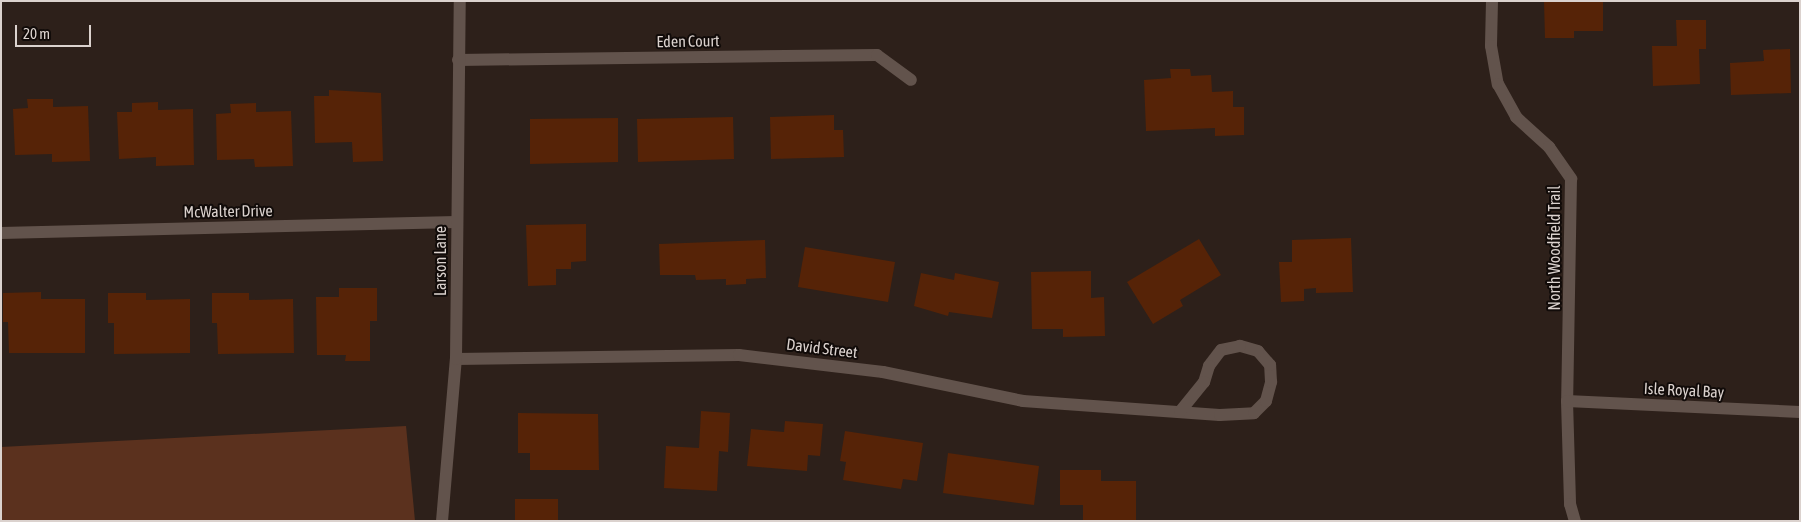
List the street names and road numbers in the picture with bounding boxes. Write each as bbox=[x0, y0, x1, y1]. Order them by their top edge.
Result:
street label: Eden Court bbox=[656, 31, 720, 51]
street label: North Woodfield Trail bbox=[1544, 186, 1564, 310]
street label: McWalter Drive bbox=[183, 201, 273, 221]
street label: Larson Lane bbox=[430, 226, 450, 296]
street label: David Street bbox=[785, 334, 859, 362]
street label: Isle Royal Bay bbox=[1643, 378, 1725, 402]

